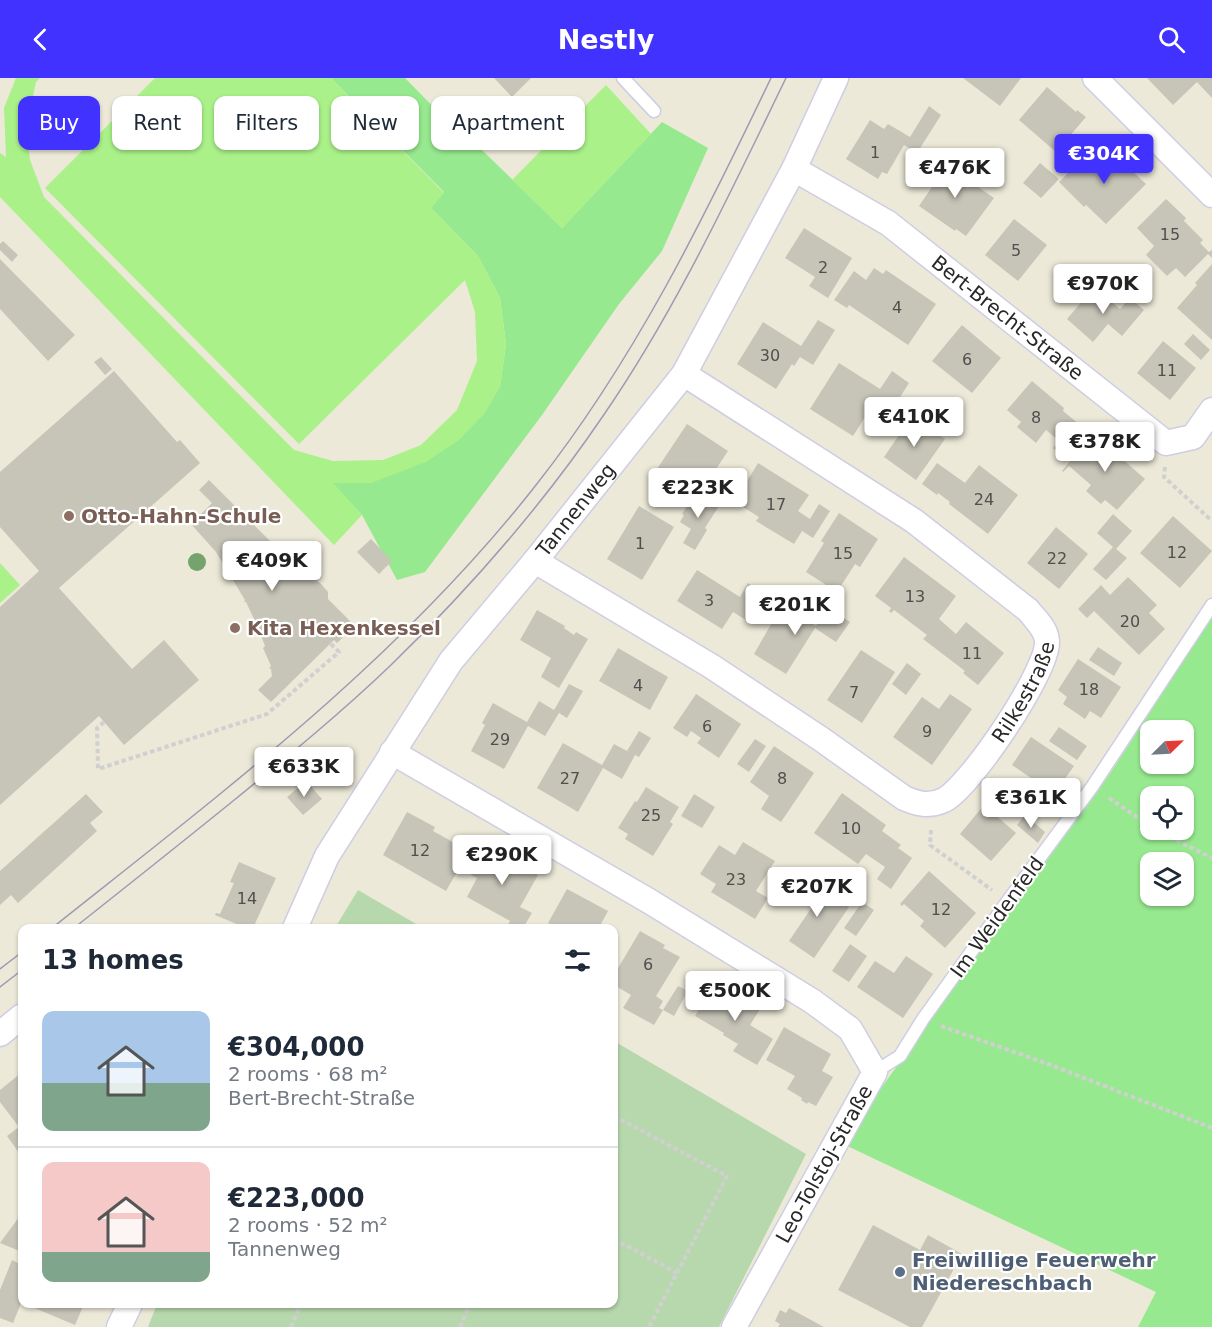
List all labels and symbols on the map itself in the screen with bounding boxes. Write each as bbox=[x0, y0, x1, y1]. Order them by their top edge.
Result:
pin: €304K bbox=[1062, 134, 1146, 185]
house number: 1 bbox=[870, 143, 880, 162]
pin: €476K bbox=[913, 148, 997, 199]
house number: 15 bbox=[1160, 225, 1180, 244]
house number: 5 bbox=[1011, 241, 1021, 260]
street label: Bert-Brecht-Straße bbox=[927, 250, 1089, 385]
house number: 2 bbox=[818, 258, 828, 277]
pin: €970K bbox=[1061, 264, 1145, 315]
house number: 4 bbox=[892, 298, 902, 317]
house number: 30 bbox=[760, 346, 780, 365]
house number: 6 bbox=[962, 350, 972, 369]
house number: 11 bbox=[1157, 361, 1177, 380]
pin: €410K bbox=[872, 397, 956, 448]
house number: 8 bbox=[1031, 408, 1041, 427]
pin: €378K bbox=[1063, 422, 1147, 473]
street label: Tannenweg bbox=[531, 458, 620, 562]
pin: €223K bbox=[656, 468, 740, 519]
house number: 24 bbox=[974, 490, 994, 509]
house number: 17 bbox=[766, 495, 786, 514]
place label: Otto-Hahn-Schule bbox=[81, 504, 281, 528]
marker: Otto-Hahn-Schule bbox=[62, 509, 76, 523]
house number: 1 bbox=[635, 534, 645, 553]
pin: €409K bbox=[230, 541, 314, 592]
house number: 12 bbox=[1167, 543, 1187, 562]
house number: 15 bbox=[833, 544, 853, 563]
house number: 22 bbox=[1047, 549, 1067, 568]
pin: €201K bbox=[753, 585, 837, 636]
house number: 13 bbox=[905, 587, 925, 606]
house number: 3 bbox=[704, 591, 714, 610]
house number: 20 bbox=[1120, 612, 1140, 631]
place label: Kita Hexenkessel bbox=[247, 616, 441, 640]
marker: Kita Hexenkessel bbox=[228, 621, 242, 635]
street label: Rilkestraße bbox=[987, 639, 1059, 747]
house number: 11 bbox=[962, 644, 982, 663]
house number: 4 bbox=[633, 676, 643, 695]
house number: 18 bbox=[1079, 680, 1099, 699]
house number: 7 bbox=[849, 683, 859, 702]
house number: 6 bbox=[702, 717, 712, 736]
north arrow bbox=[1140, 720, 1194, 774]
house number: 9 bbox=[922, 722, 932, 741]
house number: 29 bbox=[490, 730, 510, 749]
pin: €633K bbox=[262, 747, 346, 798]
house number: 27 bbox=[560, 769, 580, 788]
house number: 8 bbox=[777, 769, 787, 788]
pin: €361K bbox=[989, 778, 1073, 829]
house number: 25 bbox=[641, 806, 661, 825]
house number: 10 bbox=[841, 819, 861, 838]
pin: €290K bbox=[460, 835, 544, 886]
house number: 12 bbox=[410, 841, 430, 860]
street label: Im Weidenfeld bbox=[945, 852, 1049, 982]
pin: €207K bbox=[775, 867, 859, 918]
house number: 23 bbox=[726, 870, 746, 889]
house number: 14 bbox=[237, 889, 257, 908]
house number: 12 bbox=[931, 900, 951, 919]
house number: 6 bbox=[643, 955, 653, 974]
pin: €500K bbox=[693, 971, 777, 1022]
street label: Leo-Tolstoj-Straße bbox=[771, 1081, 877, 1247]
place label: Freiwillige Feuerwehr Niedereschbach bbox=[912, 1248, 1156, 1295]
marker: Freiwillige Feuerwehr Niedereschbach bbox=[893, 1265, 907, 1279]

